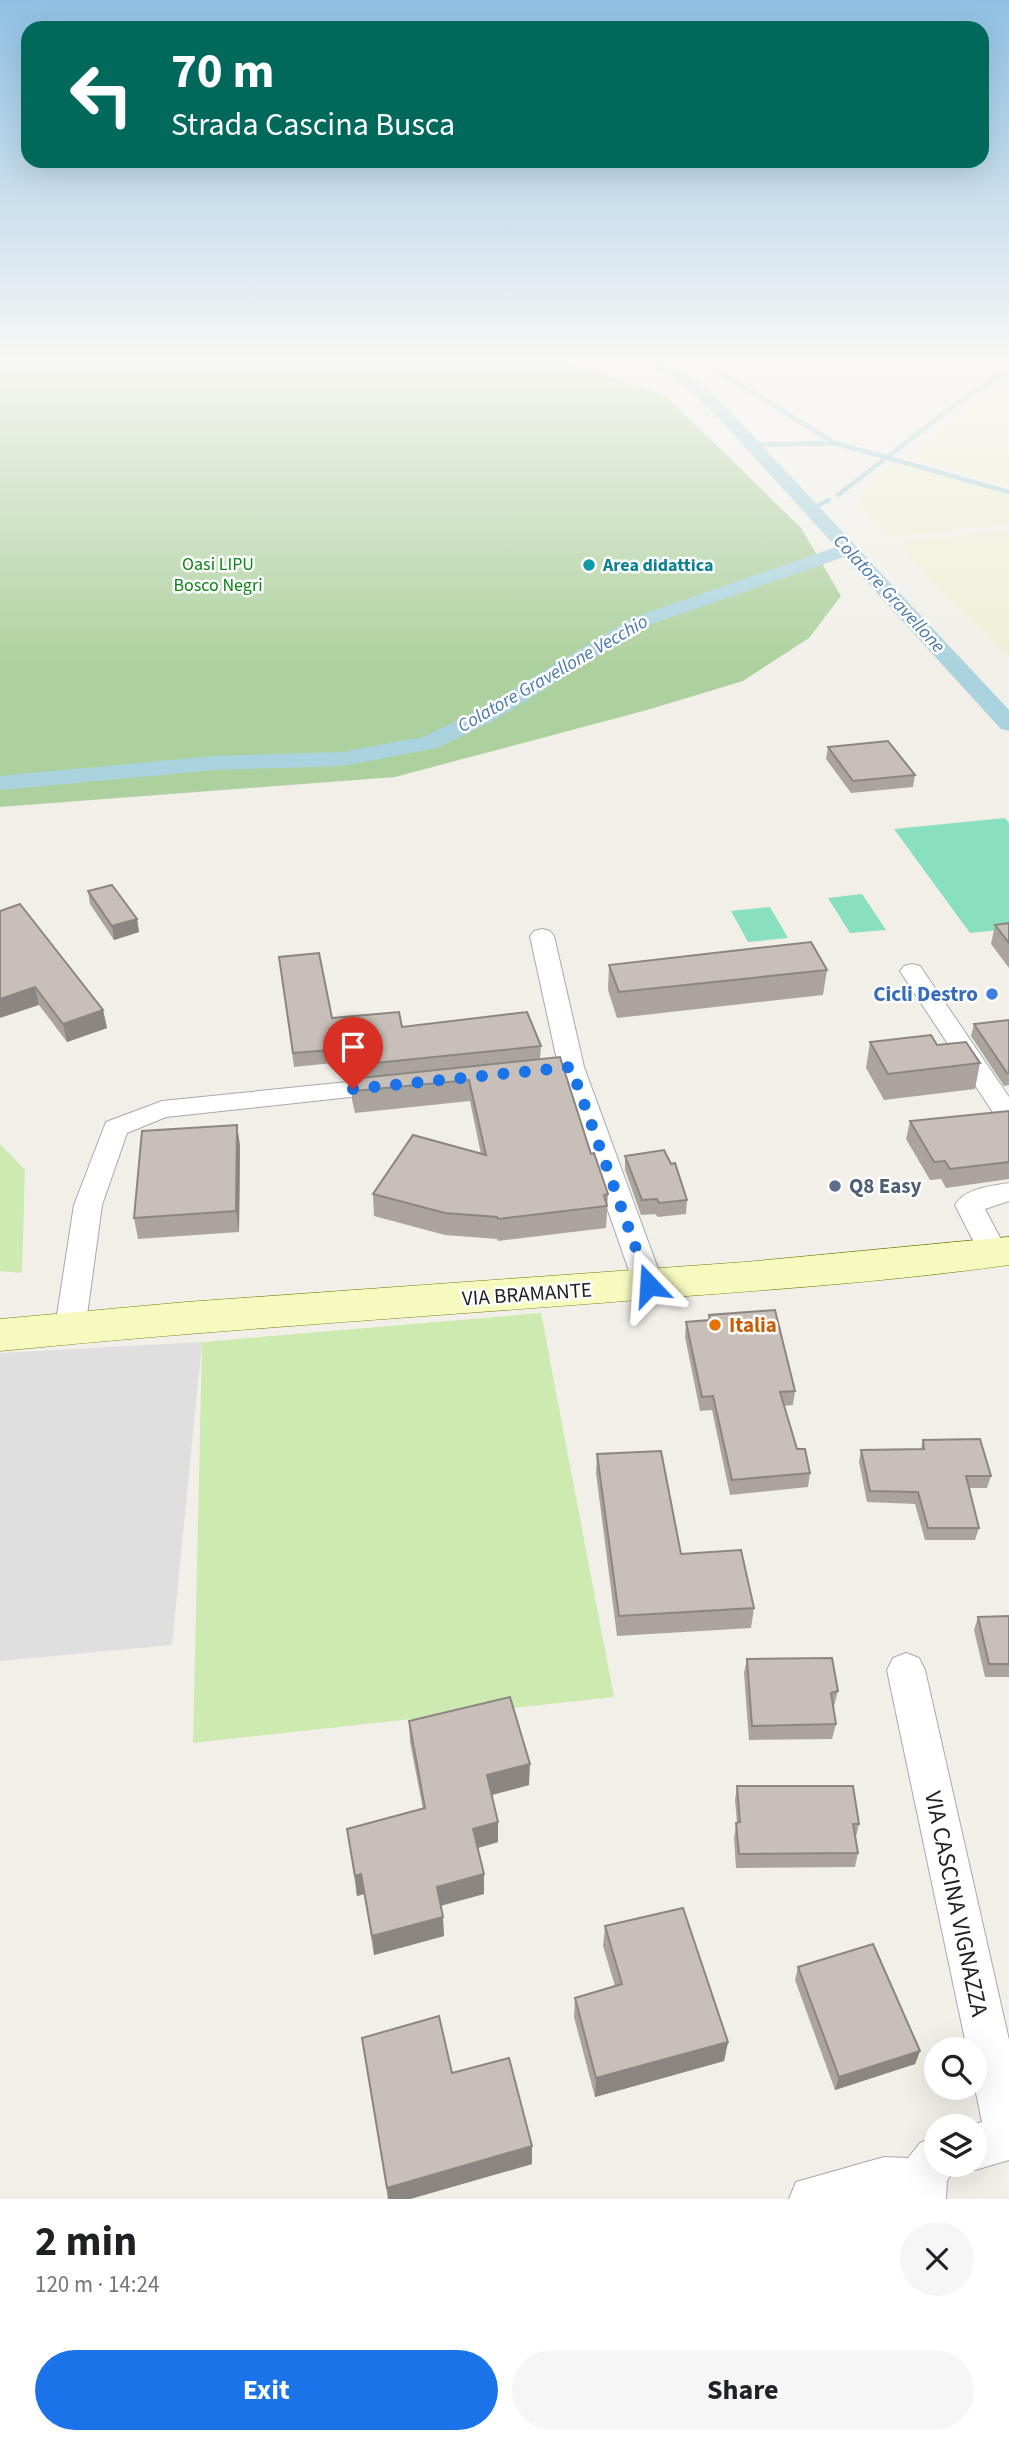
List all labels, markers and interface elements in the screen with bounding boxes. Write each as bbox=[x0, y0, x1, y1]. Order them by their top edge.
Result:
text: 70 m bbox=[171, 37, 275, 107]
icon: left bbox=[56, 49, 147, 140]
text: Strada Cascina Busca bbox=[171, 102, 455, 148]
water label: Colatore Gravellone bbox=[827, 529, 951, 659]
park label: Oasi LIPU Bosco Negri bbox=[173, 552, 263, 598]
place label: Area didattica bbox=[602, 553, 713, 578]
marker: Area didattica bbox=[581, 557, 597, 573]
water label: Colatore Gravellone Vecchio bbox=[453, 608, 653, 740]
place label: Cicli Destro bbox=[873, 979, 978, 1009]
marker: Cicli Destro bbox=[984, 986, 1000, 1002]
pin bbox=[323, 1017, 383, 1089]
icon: arrive bbox=[334, 1028, 372, 1066]
place label: Q8 Easy bbox=[849, 1171, 922, 1201]
marker: Q8 Easy bbox=[827, 1178, 843, 1194]
position arrow bbox=[612, 1248, 686, 1322]
street label: VIA BRAMANTE bbox=[461, 1274, 593, 1314]
place label: Italia bbox=[729, 1310, 777, 1340]
marker: Italia bbox=[707, 1317, 723, 1333]
street label: VIA CASCINA VIGNAZZA bbox=[915, 1788, 997, 2020]
map controls bbox=[924, 2037, 987, 2177]
button: search bbox=[924, 2037, 987, 2100]
button: layers bbox=[924, 2114, 987, 2177]
text: 2 min bbox=[35, 2212, 137, 2272]
button: close bbox=[900, 2222, 974, 2296]
text: 120 m · 14:24 bbox=[35, 2268, 159, 2301]
button: Exit bbox=[35, 2350, 498, 2430]
button: Share bbox=[512, 2350, 974, 2430]

